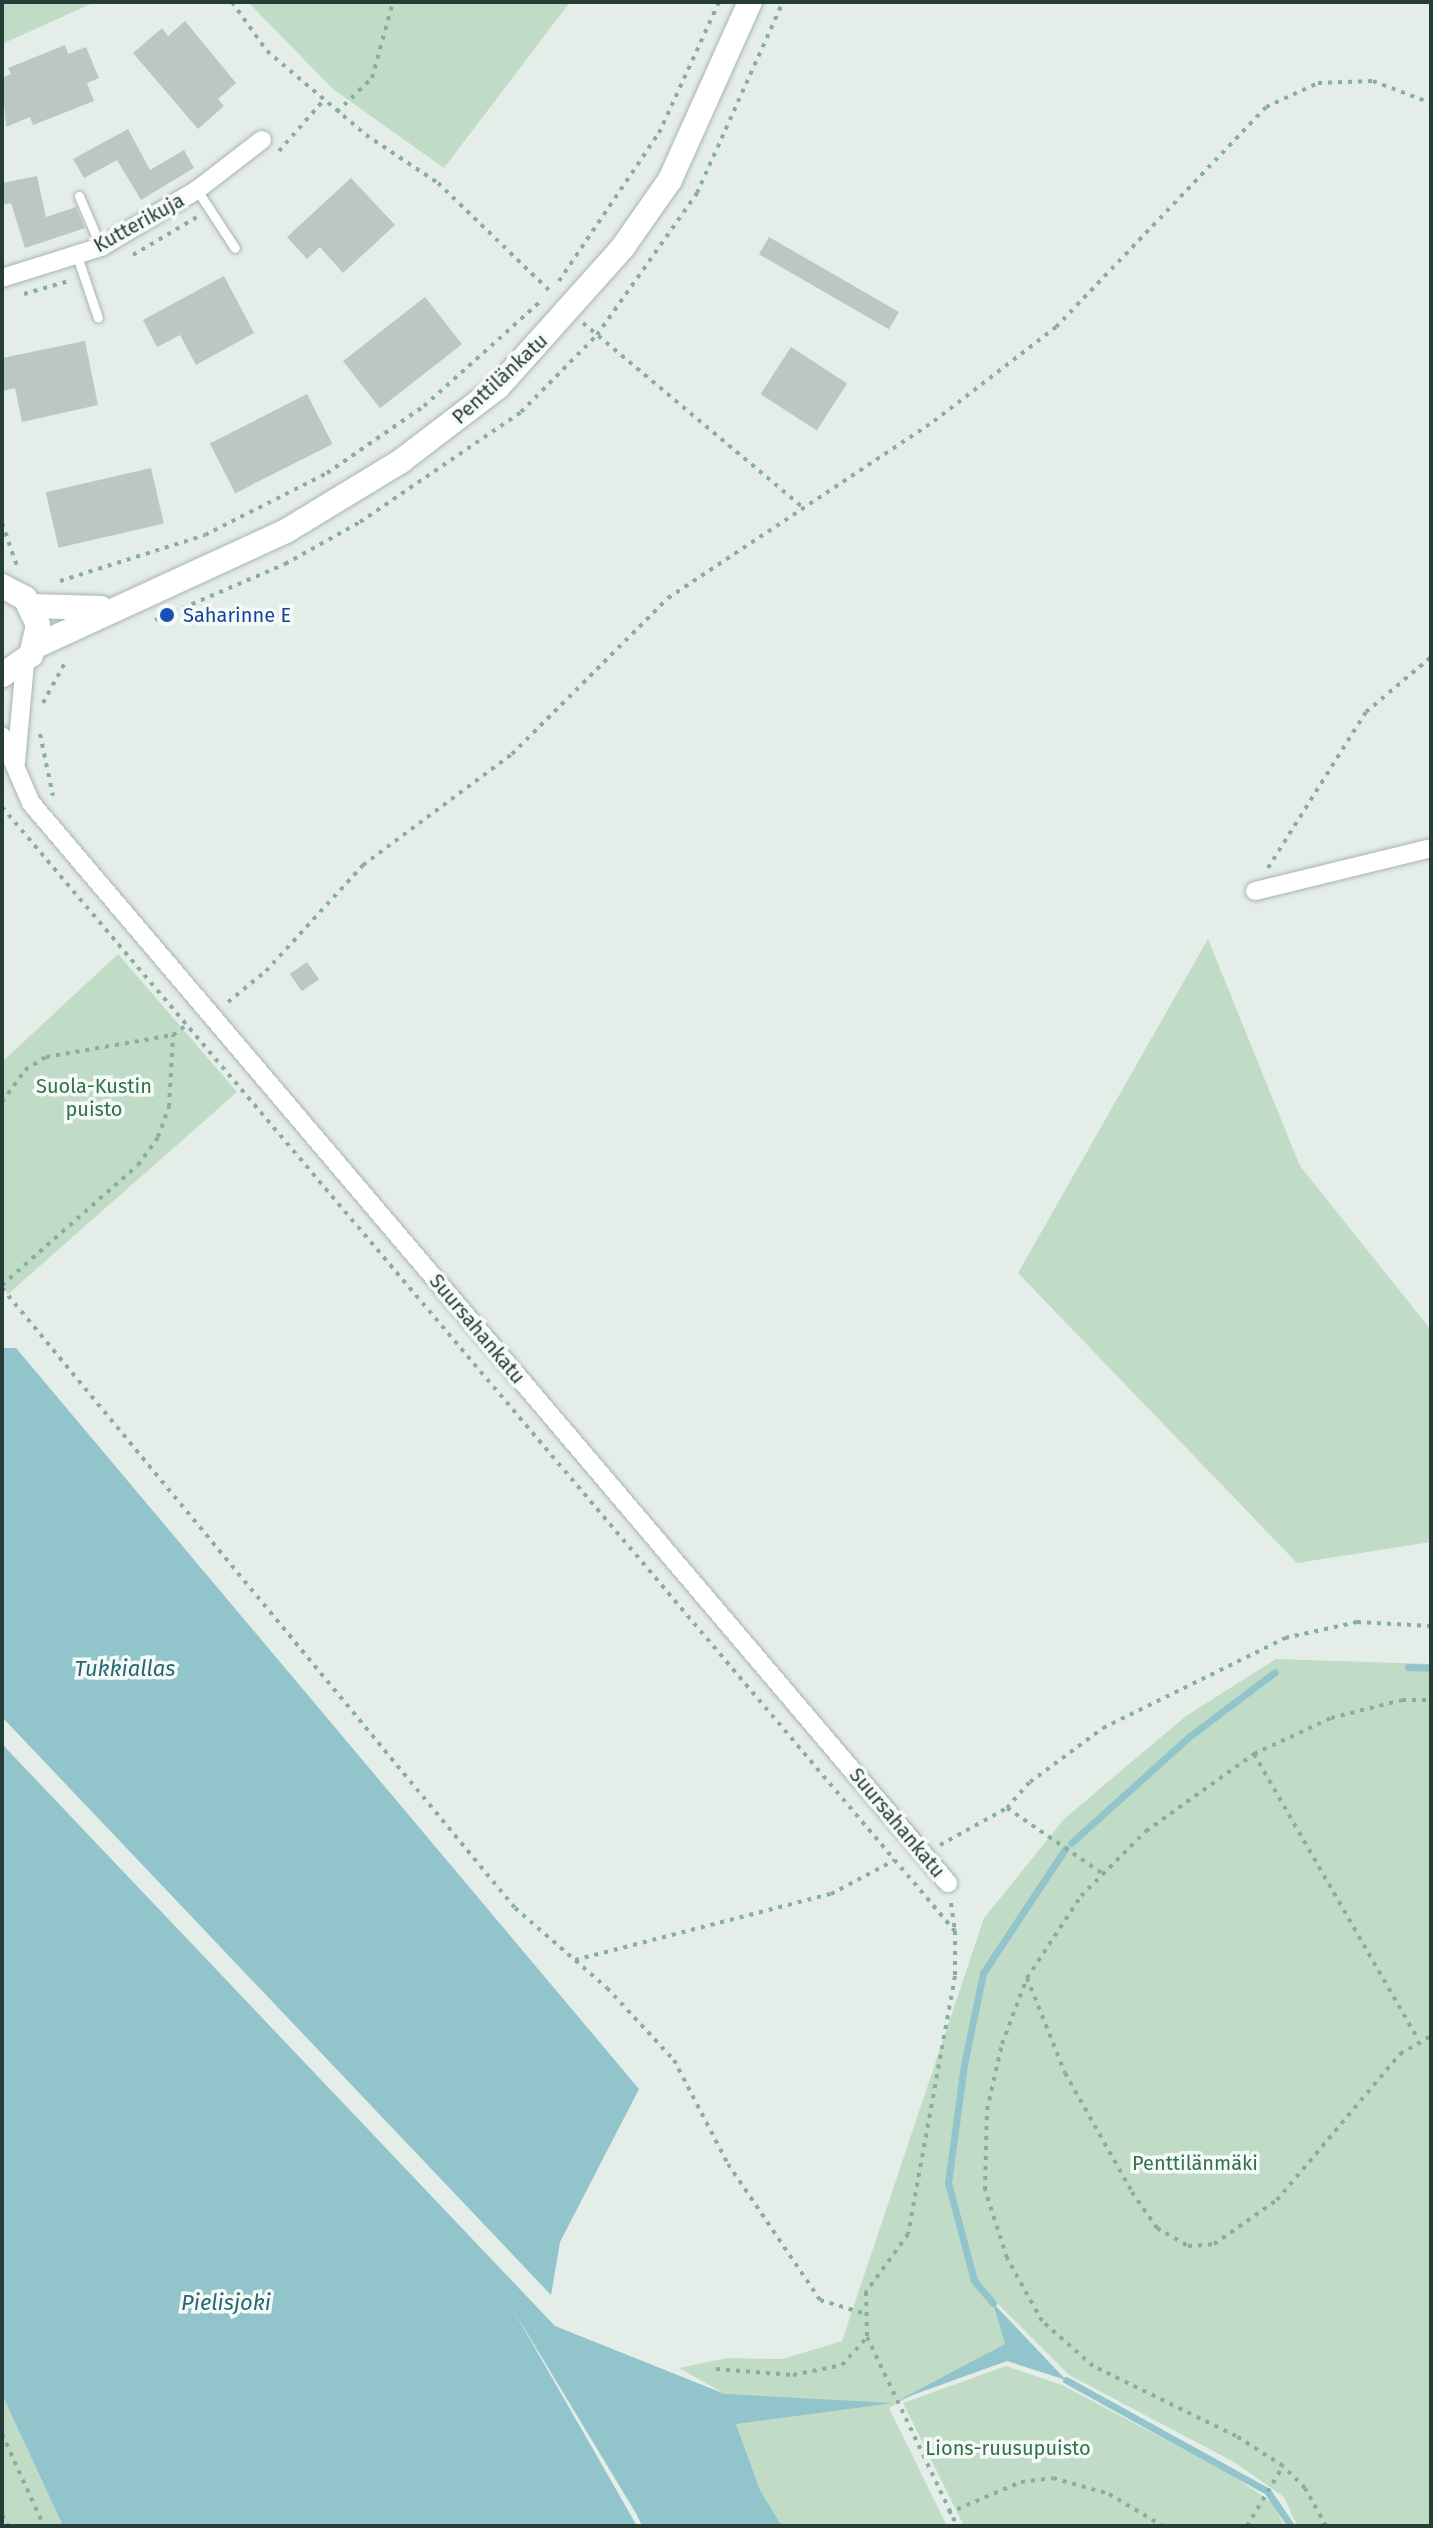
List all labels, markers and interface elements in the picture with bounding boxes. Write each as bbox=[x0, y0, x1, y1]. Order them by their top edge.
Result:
street label: Kutterikuja bbox=[90, 188, 188, 258]
street label: Penttilänkatu bbox=[447, 329, 553, 429]
place label: Saharinne E bbox=[183, 603, 291, 627]
marker: Saharinne E bbox=[158, 606, 176, 624]
park label: Suola-Kustin puisto bbox=[36, 1075, 152, 1122]
street label: Suursahankatu bbox=[424, 1269, 530, 1389]
water label: Tukkiallas bbox=[75, 1656, 175, 1682]
street label: Suursahankatu bbox=[844, 1763, 950, 1883]
park label: Penttilänmäki bbox=[1132, 2151, 1258, 2175]
water label: Pielisjoki bbox=[181, 2290, 271, 2316]
park label: Lions-ruusupuisto bbox=[925, 2436, 1091, 2460]

